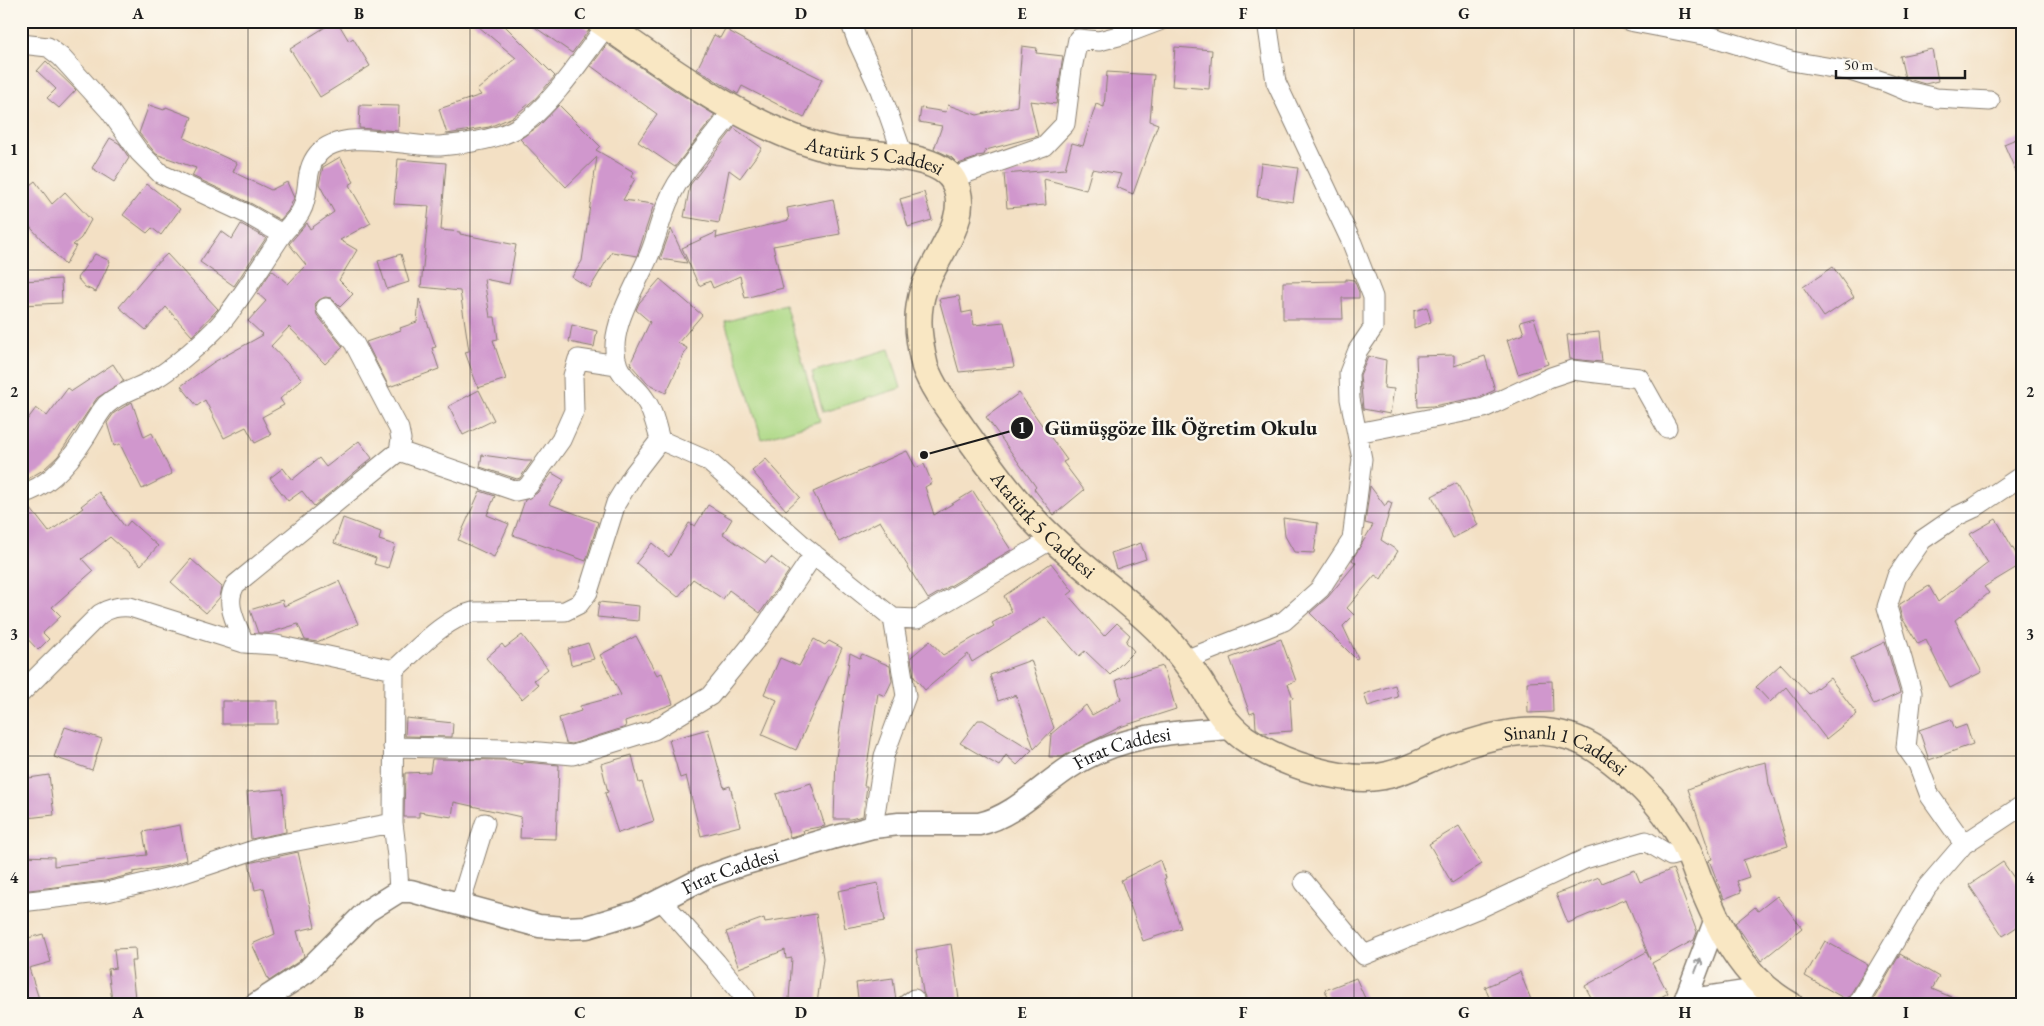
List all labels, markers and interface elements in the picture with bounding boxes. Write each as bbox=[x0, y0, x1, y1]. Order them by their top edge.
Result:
text: A bbox=[131, 3, 144, 24]
text: B bbox=[354, 3, 364, 24]
text: C bbox=[574, 3, 586, 24]
text: D bbox=[795, 3, 807, 24]
text: E bbox=[1017, 3, 1027, 24]
text: F bbox=[1239, 3, 1248, 24]
text: G bbox=[1458, 3, 1470, 24]
text: H bbox=[1679, 3, 1692, 24]
text: I bbox=[1903, 3, 1909, 24]
scale bar bbox=[1836, 48, 1965, 80]
text: 50 m bbox=[1844, 55, 1873, 74]
street label: Atatürk 5 Caddesi bbox=[801, 130, 949, 181]
text: 1 bbox=[10, 139, 18, 160]
text: 1 bbox=[2026, 139, 2034, 160]
text: 2 bbox=[10, 381, 19, 402]
text: 2 bbox=[2026, 381, 2035, 402]
callout: Gümüşgöze İlk Öğretim Okulu bbox=[1010, 410, 1327, 446]
text: Gümüşgöze İlk Öğretim Okulu bbox=[1045, 414, 1318, 441]
text: 1 bbox=[1018, 418, 1026, 437]
street label: Atatürk 5 Caddesi bbox=[984, 465, 1101, 584]
text: 3 bbox=[10, 624, 18, 645]
text: 3 bbox=[2026, 624, 2034, 645]
street label: Sinanlı 1 Caddesi bbox=[1502, 718, 1633, 781]
street label: Fırat Caddesi bbox=[1068, 720, 1172, 775]
street label: Fırat Caddesi bbox=[677, 841, 782, 900]
text: 4 bbox=[10, 867, 19, 888]
text: 4 bbox=[2026, 867, 2035, 888]
one-way arrow bbox=[1694, 958, 1704, 973]
text: A bbox=[131, 1002, 144, 1023]
text: B bbox=[354, 1002, 364, 1023]
text: C bbox=[574, 1002, 586, 1023]
text: D bbox=[795, 1002, 807, 1023]
text: E bbox=[1017, 1002, 1027, 1023]
text: F bbox=[1239, 1002, 1248, 1023]
text: G bbox=[1458, 1002, 1470, 1023]
text: H bbox=[1679, 1002, 1692, 1023]
text: I bbox=[1903, 1002, 1909, 1023]

